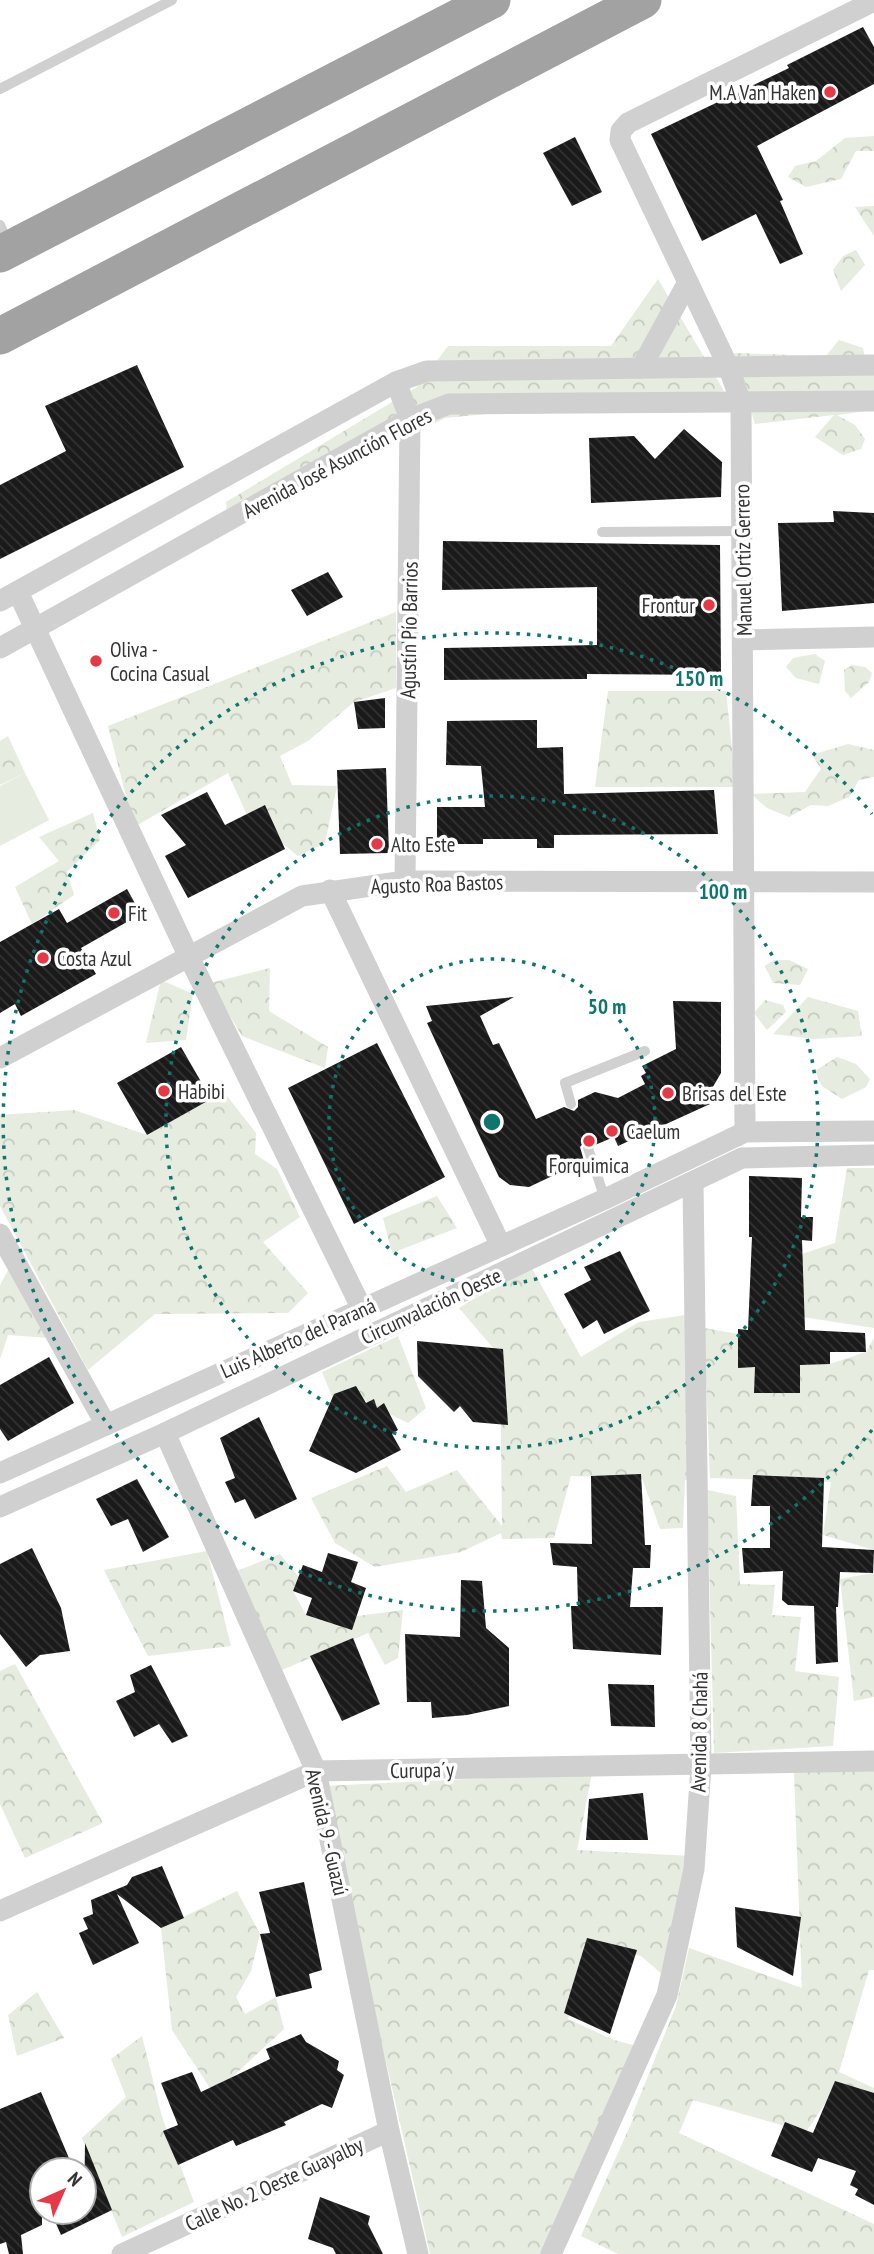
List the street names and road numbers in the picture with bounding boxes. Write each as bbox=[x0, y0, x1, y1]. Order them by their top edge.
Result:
street label: Avenida José Asunción Flores bbox=[238, 402, 436, 524]
street label: Manuel Ortiz Gerrero bbox=[728, 484, 758, 636]
street label: Agustín Pío Barrios bbox=[394, 561, 424, 699]
street label: Agusto Roa Bastos bbox=[370, 868, 504, 900]
street label: Circunvalación Oeste bbox=[356, 1262, 506, 1350]
street label: Luis Alberto del Paraná bbox=[216, 1292, 380, 1384]
street label: Avenida 8 Chahá bbox=[684, 1671, 714, 1793]
street label: Curupa´y bbox=[390, 1756, 454, 1784]
street label: Avenida 9 - Guazú bbox=[299, 1766, 355, 1898]
street label: Calle No. 2 Oeste Guayalby bbox=[181, 2131, 367, 2237]

